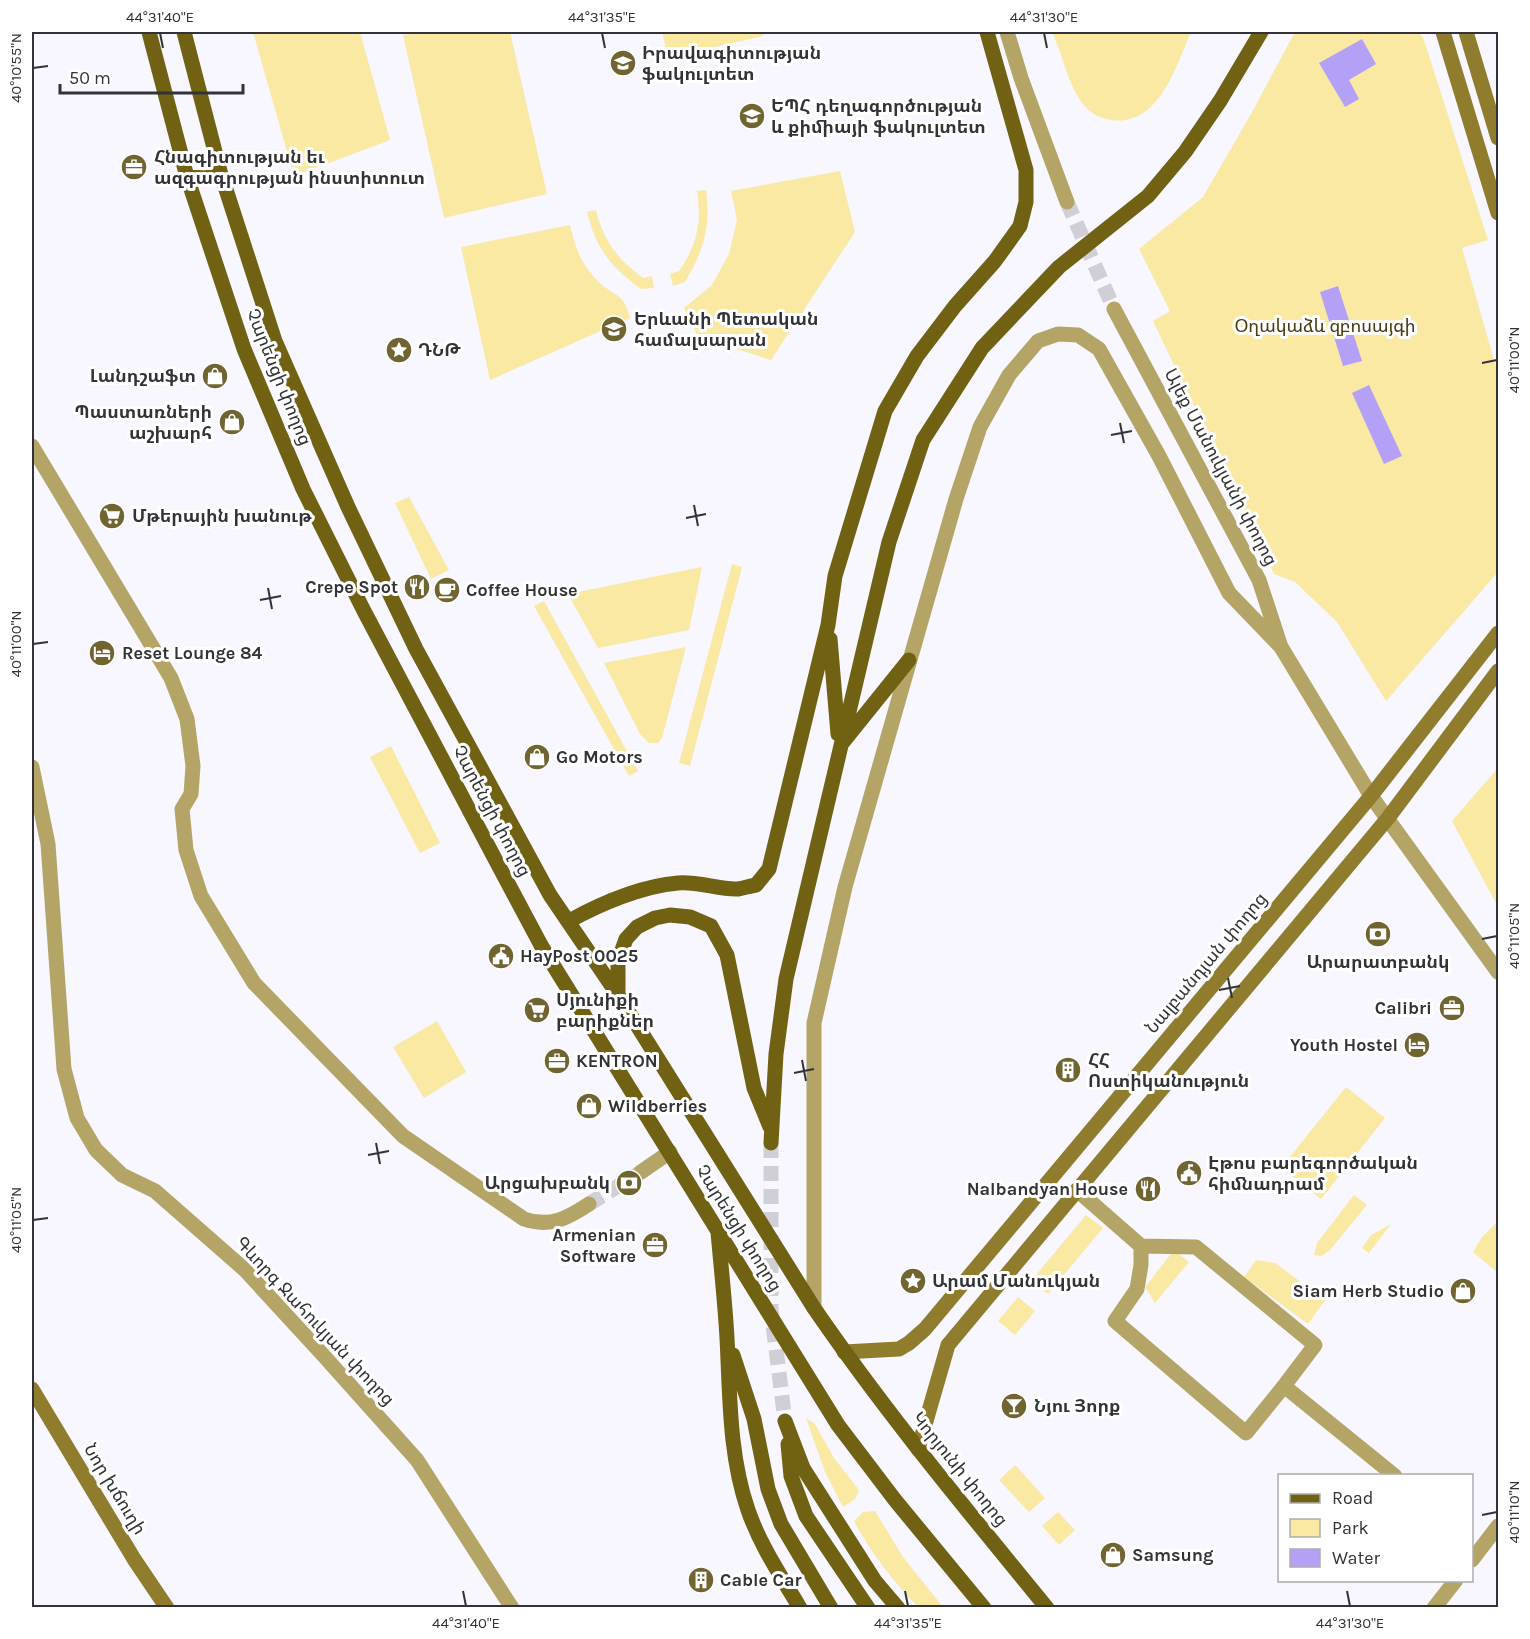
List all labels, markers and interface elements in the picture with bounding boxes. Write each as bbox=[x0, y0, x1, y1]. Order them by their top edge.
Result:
text: 44°31'40"E bbox=[126, 8, 194, 26]
text: 44°31'35"E bbox=[568, 8, 636, 26]
text: 44°31'30"E bbox=[1010, 8, 1078, 26]
text: 40°10'55"N bbox=[7, 33, 25, 103]
place label: Իրավագիտության ֆակուլտետ bbox=[642, 42, 821, 85]
school or university icon: Իրավագիտության ֆակուլտետ bbox=[608, 48, 638, 78]
scale bar bbox=[60, 57, 243, 95]
text: 50 m bbox=[69, 67, 111, 89]
place label: ԵՊՀ դեղագործության և քիմիայի ֆակուլտետ bbox=[771, 95, 986, 138]
school or university icon: ԵՊՀ դեղագործության և քիմիայի ֆակուլտետ bbox=[737, 101, 767, 131]
place label: Հնագիտության եւ ազգագրության ինստիտուտ bbox=[154, 146, 425, 189]
office icon: Հնագիտության եւ ազգագրության ինստիտուտ bbox=[119, 152, 149, 182]
street label: Չարենցի փողոց bbox=[242, 305, 316, 449]
place label: Երևանի Պետական համալսարան bbox=[634, 308, 819, 351]
school or university icon: Երևանի Պետական համալսարան bbox=[599, 314, 629, 344]
park label: Օղակաձև զբոսայգի bbox=[1234, 315, 1416, 337]
text: 40°11'00"N bbox=[1505, 327, 1523, 393]
place icon: ԴՆԹ bbox=[384, 335, 414, 365]
place label: ԴՆԹ bbox=[418, 339, 461, 361]
shop icon: Լանդշաֆտ bbox=[200, 361, 230, 391]
place label: Լանդշաֆտ bbox=[90, 365, 196, 387]
street label: Ալեք Մանուկյանի փողոց bbox=[1160, 365, 1282, 569]
place label: Պաստառների աշխարհ bbox=[74, 401, 212, 444]
shop icon: Պաստառների աշխարհ bbox=[217, 407, 247, 437]
supermarket icon: Մթերային խանութ bbox=[97, 501, 127, 531]
place label: Մթերային խանութ bbox=[132, 505, 312, 527]
restaurant icon: Crepe Spot bbox=[402, 572, 432, 602]
cafe icon: Coffee House bbox=[432, 575, 462, 605]
place label: Crepe Spot bbox=[305, 576, 398, 598]
place label: Coffee House bbox=[466, 579, 578, 601]
text: 40°11'00"N bbox=[7, 611, 25, 677]
hotel icon: Reset Lounge 84 bbox=[87, 638, 117, 668]
place label: Reset Lounge 84 bbox=[122, 642, 263, 664]
street label: Չարենցի փողոց bbox=[448, 742, 536, 880]
shop icon: Go Motors bbox=[522, 742, 552, 772]
place label: Go Motors bbox=[556, 746, 643, 768]
street label: Նալբանդյան փողոց bbox=[1141, 888, 1271, 1038]
text: 40°11'05"N bbox=[1505, 903, 1523, 969]
bank icon: Արարատբանկ bbox=[1363, 919, 1393, 949]
public building icon: HayPost 0025 bbox=[486, 941, 516, 971]
place label: HayPost 0025 bbox=[520, 945, 638, 967]
place label: Արարատբանկ bbox=[1307, 951, 1449, 973]
place label: Սյունիքի բարիքներ bbox=[556, 989, 654, 1032]
office icon: Calibri bbox=[1437, 993, 1467, 1023]
supermarket icon: Սյունիքի բարիքներ bbox=[522, 995, 552, 1025]
place label: Calibri bbox=[1375, 997, 1432, 1019]
hotel icon: Youth Hostel bbox=[1402, 1030, 1432, 1060]
place label: Youth Hostel bbox=[1290, 1034, 1398, 1056]
office icon: KENTRON bbox=[542, 1046, 572, 1076]
place label: ՀՀ Ոստիկանություն bbox=[1088, 1049, 1249, 1092]
place label: KENTRON bbox=[576, 1050, 658, 1072]
building icon: ՀՀ Ոստիկանություն bbox=[1053, 1055, 1083, 1085]
shop icon: Wildberries bbox=[574, 1091, 604, 1121]
place label: Wildberries bbox=[608, 1095, 707, 1117]
place label: Էթոս բարեգործական հիմնադրամ bbox=[1208, 1152, 1418, 1195]
public building icon: Էթոս բարեգործական հիմնադրամ bbox=[1174, 1158, 1204, 1188]
street label: Չարենցի փողոց bbox=[691, 1161, 787, 1295]
bank icon: Արցախբանկ bbox=[614, 1168, 644, 1198]
place label: Արցախբանկ bbox=[485, 1172, 610, 1194]
restaurant icon: Nalbandyan House bbox=[1133, 1174, 1163, 1204]
place label: Nalbandyan House bbox=[967, 1178, 1128, 1200]
text: 40°11'05"N bbox=[7, 1187, 25, 1253]
place label: Armenian Software bbox=[552, 1224, 636, 1267]
office icon: Armenian Software bbox=[640, 1230, 670, 1260]
street label: Գևորգ Ջահուկյան փողոց bbox=[231, 1232, 399, 1410]
place icon: Արամ Մանուկյան bbox=[898, 1266, 928, 1296]
place label: Արամ Մանուկյան bbox=[932, 1270, 1100, 1292]
shop icon: Siam Herb Studio bbox=[1448, 1276, 1478, 1306]
place label: Siam Herb Studio bbox=[1293, 1280, 1444, 1302]
bar icon: Նյու Յորք bbox=[999, 1391, 1029, 1421]
place label: Նյու Յորք bbox=[1034, 1395, 1120, 1417]
street label: Կորյունի փողոց bbox=[907, 1407, 1013, 1531]
street label: Նոր խճուղի bbox=[79, 1439, 151, 1539]
legend bbox=[1278, 1474, 1473, 1582]
text: 40°11'10"N bbox=[1505, 1480, 1523, 1544]
text: Road bbox=[1332, 1487, 1373, 1509]
text: Park bbox=[1332, 1517, 1369, 1539]
shop icon: Samsung bbox=[1098, 1540, 1128, 1570]
place label: Samsung bbox=[1132, 1544, 1214, 1566]
text: Water bbox=[1332, 1547, 1380, 1569]
building icon: Cable Car bbox=[686, 1565, 716, 1595]
place label: Cable Car bbox=[720, 1569, 802, 1591]
text: 44°31'40"E bbox=[432, 1614, 500, 1632]
text: 44°31'35"E bbox=[874, 1614, 942, 1632]
text: 44°31'30"E bbox=[1316, 1614, 1384, 1632]

